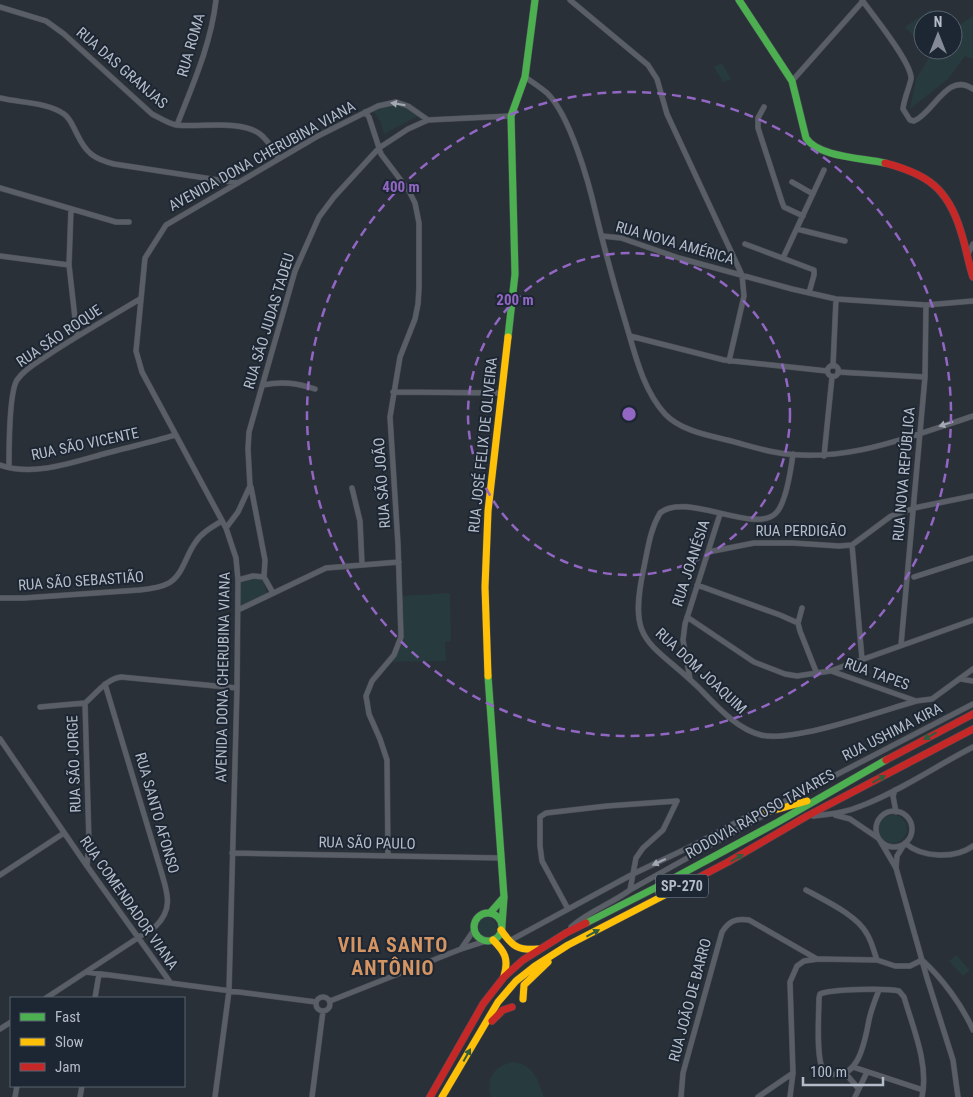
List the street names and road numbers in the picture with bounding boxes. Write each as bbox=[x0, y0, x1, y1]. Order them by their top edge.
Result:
street label: RUA ROMA bbox=[173, 11, 209, 79]
street label: RUA DAS GRANJAS bbox=[73, 24, 171, 113]
street label: AVENIDA DONA CHERUBINA VIANA bbox=[166, 97, 359, 215]
street label: RUA NOVA AMÉRICA bbox=[614, 217, 737, 269]
street label: RUA SÃO JUDAS TADEU bbox=[240, 251, 298, 391]
street label: RUA SÃO ROQUE bbox=[13, 301, 105, 371]
street label: RUA JOSÉ FELIX DE OLIVEIRA bbox=[465, 356, 501, 534]
street label: RUA NOVA REPÚBLICA bbox=[889, 406, 919, 542]
street label: RUA SÃO VICENTE bbox=[30, 424, 140, 464]
street label: RUA SÃO JOÃO bbox=[370, 437, 394, 529]
street label: RUA JOANÉSIA bbox=[669, 517, 714, 609]
street label: RUA PERDIGÃO bbox=[756, 522, 846, 540]
street label: RUA SÃO SEBASTIÃO bbox=[17, 568, 145, 594]
street label: AVENIDA DONA CHERUBINA VIANA bbox=[212, 571, 234, 782]
street label: RUA DOM JOAQUIM bbox=[652, 624, 750, 718]
street label: RUA TAPES bbox=[842, 654, 912, 694]
street label: RUA USHIMA KIRA bbox=[839, 699, 945, 765]
street label: RUA SÃO JORGE bbox=[63, 715, 85, 813]
street label: RUA SANTO AFONSO bbox=[131, 751, 183, 875]
street label: RODOVIA RAPOSO TAVARES bbox=[682, 765, 838, 863]
street label: RUA COMENDADOR VIANA bbox=[76, 833, 182, 974]
street label: RUA SÃO PAULO bbox=[318, 833, 416, 853]
road number: SP-270 bbox=[656, 874, 708, 898]
street label: RUA JOÃO DE BARRO bbox=[665, 936, 715, 1064]

